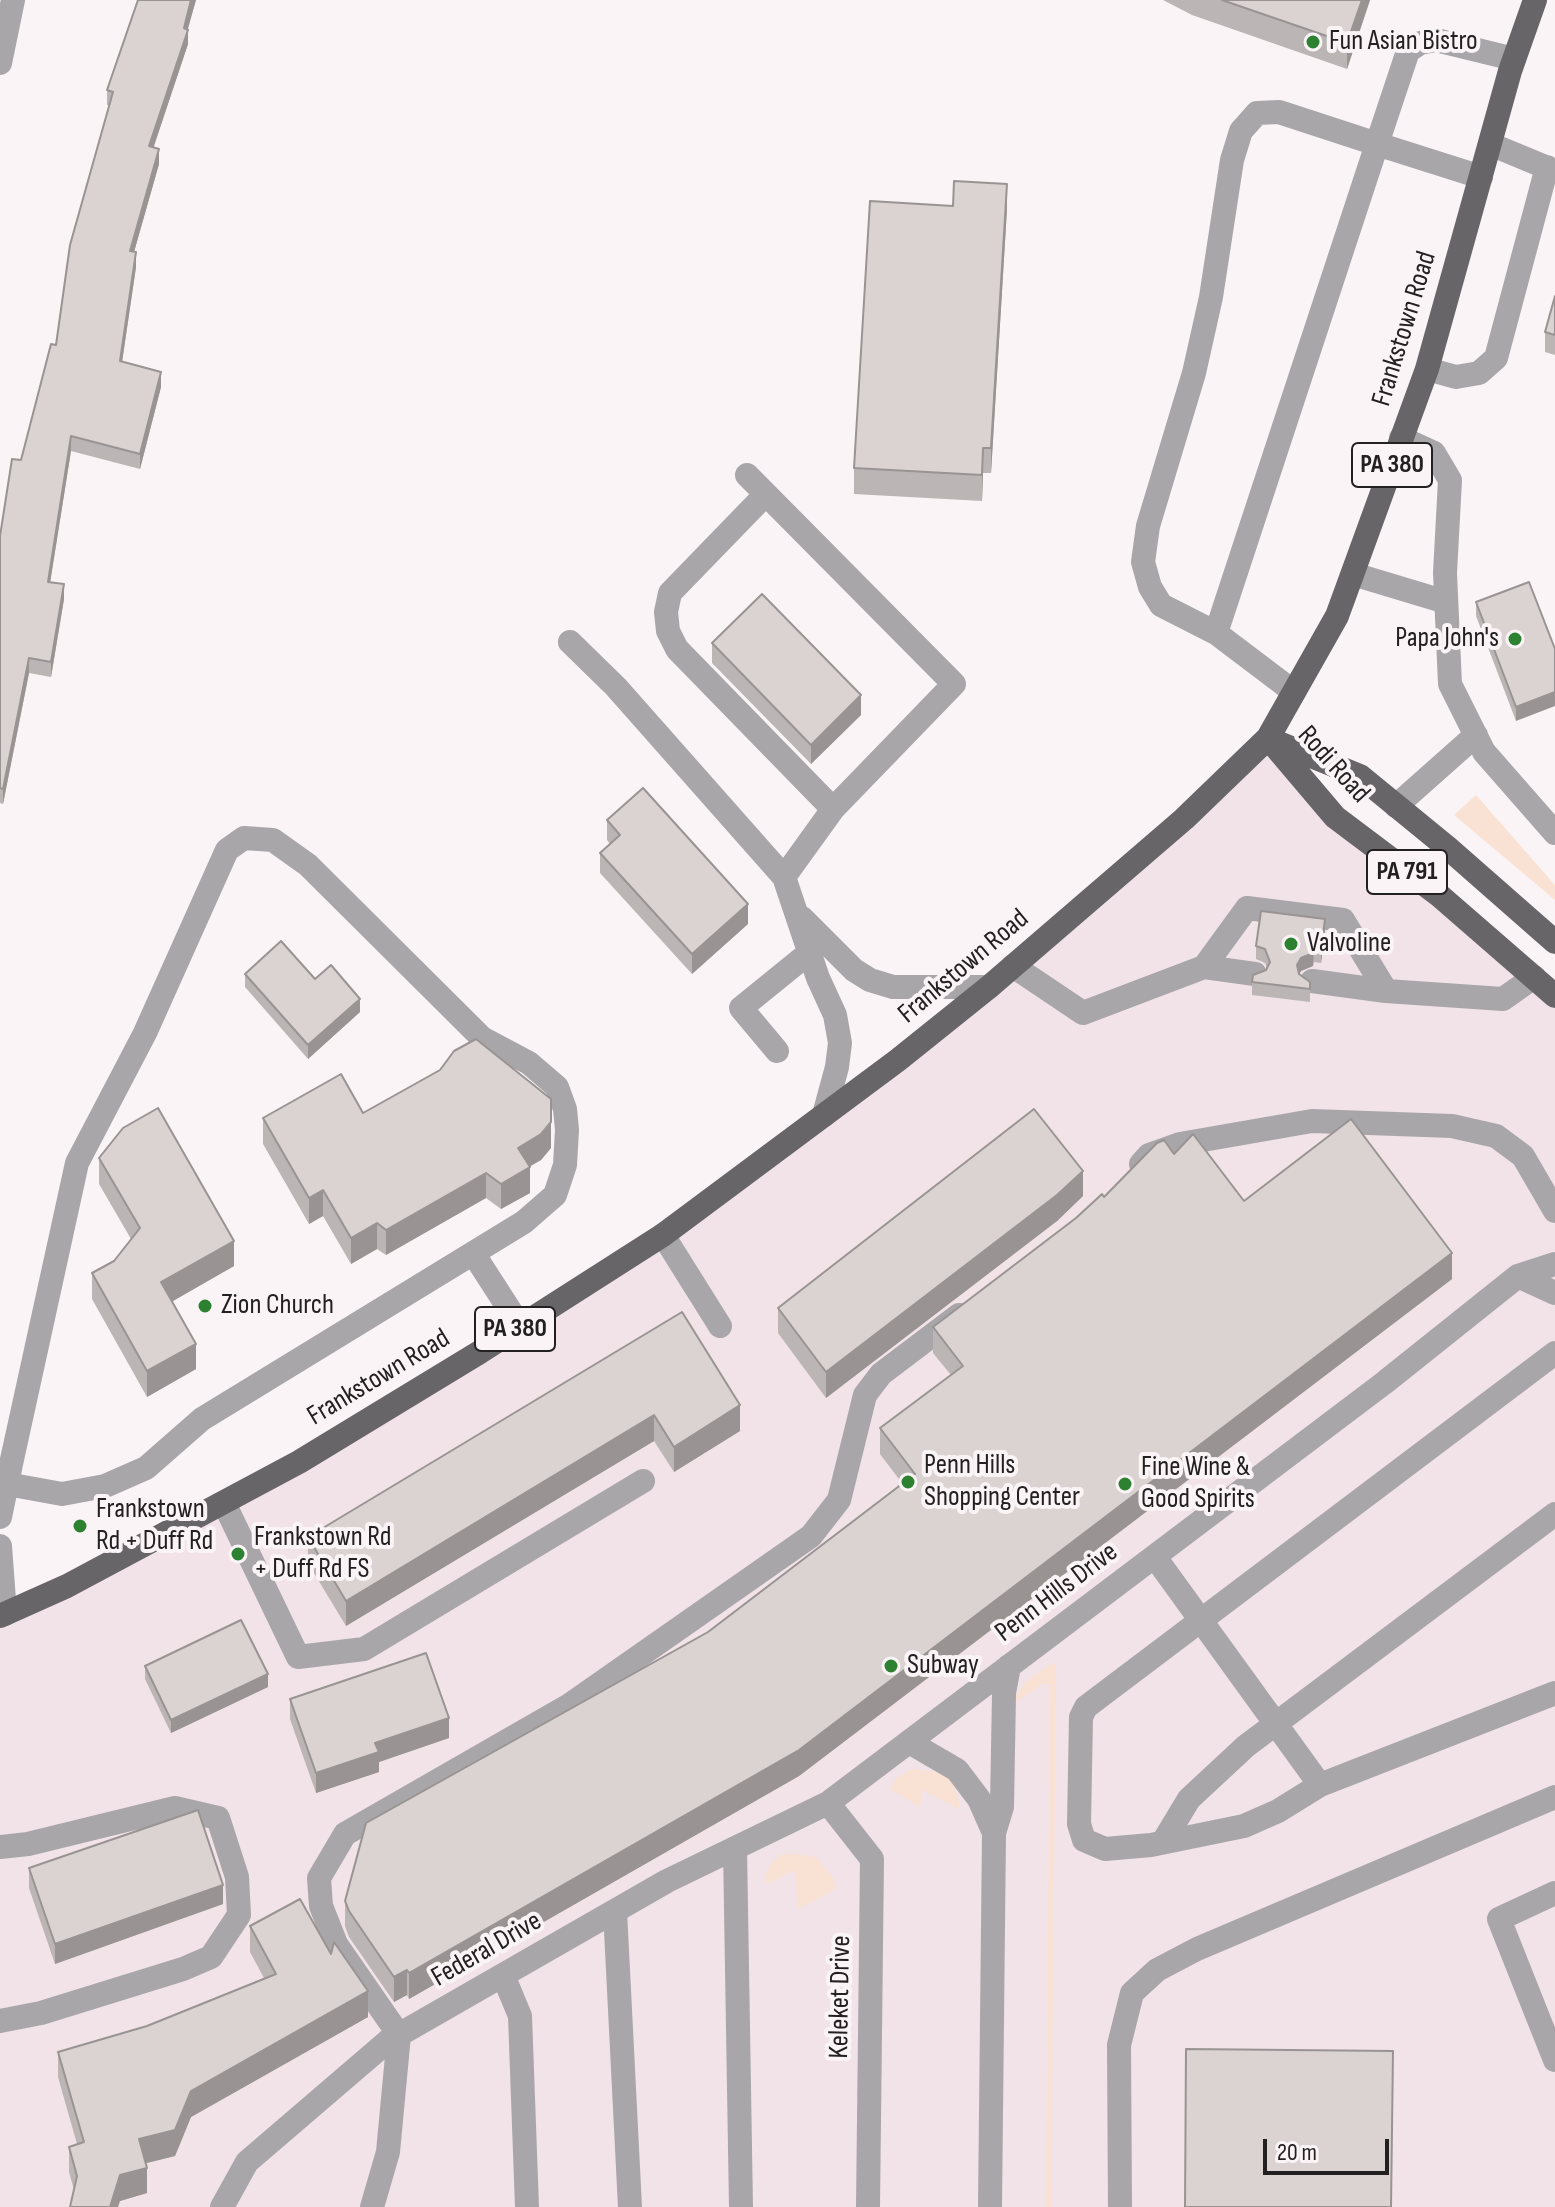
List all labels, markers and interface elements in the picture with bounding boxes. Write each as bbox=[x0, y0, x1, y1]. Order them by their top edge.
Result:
place label: Fun Asian Bistro bbox=[1329, 25, 1478, 59]
marker: Fun Asian Bistro bbox=[1304, 33, 1322, 51]
street label: Frankstown Road bbox=[1366, 248, 1444, 410]
road number: PA 380 bbox=[1352, 443, 1432, 487]
place label: Papa John's bbox=[1395, 622, 1499, 656]
marker: Papa John's bbox=[1506, 630, 1524, 648]
street label: Rodi Road bbox=[1290, 719, 1376, 811]
road number: PA 791 bbox=[1367, 850, 1447, 894]
street label: Frankstown Road bbox=[892, 903, 1036, 1031]
place label: Valvoline bbox=[1307, 927, 1391, 961]
marker: Valvoline bbox=[1282, 935, 1300, 953]
place label: Zion Church bbox=[221, 1289, 334, 1323]
marker: Zion Church bbox=[196, 1297, 214, 1315]
road number: PA 380 bbox=[475, 1307, 555, 1351]
street label: Frankstown Road bbox=[302, 1322, 456, 1434]
place label: Penn Hills Shopping Center bbox=[924, 1449, 1080, 1515]
place label: Fine Wine & Good Spirits bbox=[1141, 1451, 1255, 1517]
marker: Penn Hills Shopping Center bbox=[899, 1473, 917, 1491]
marker: Fine Wine & Good Spirits bbox=[1116, 1475, 1134, 1493]
place label: Frankstown Rd + Duff Rd bbox=[96, 1493, 213, 1559]
marker: Frankstown Rd + Duff Rd bbox=[71, 1517, 89, 1535]
place label: Frankstown Rd + Duff Rd FS bbox=[254, 1521, 392, 1587]
street label: Penn Hills Drive bbox=[989, 1536, 1125, 1650]
marker: Frankstown Rd + Duff Rd FS bbox=[229, 1545, 247, 1563]
place label: Subway bbox=[907, 1649, 979, 1683]
marker: Subway bbox=[882, 1657, 900, 1675]
street label: Federal Drive bbox=[426, 1905, 548, 1995]
street label: Keleket Drive bbox=[823, 1935, 859, 2059]
scale bar bbox=[1267, 2123, 1393, 2173]
text: 20 m bbox=[1277, 2138, 1317, 2167]

